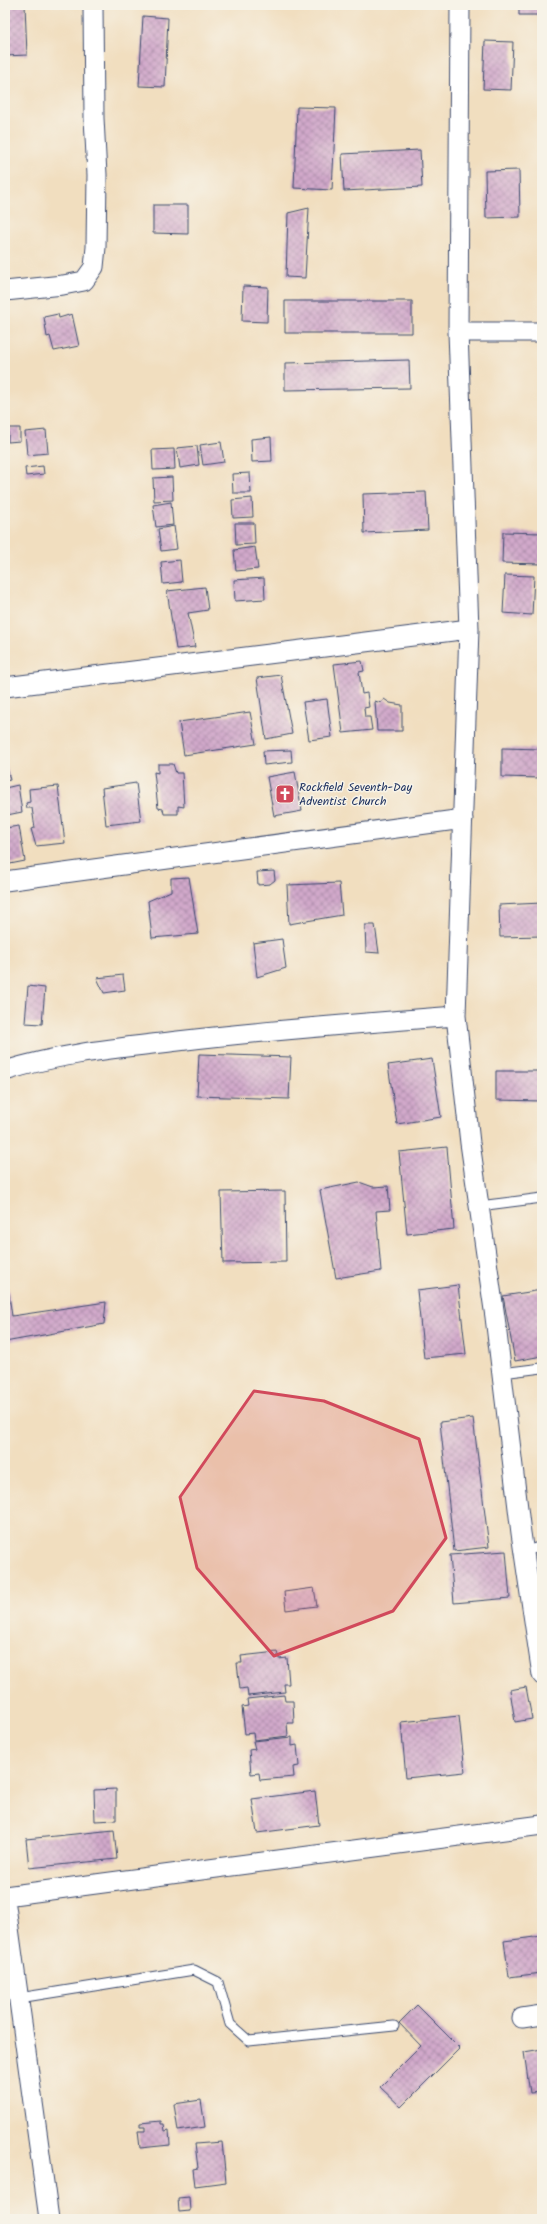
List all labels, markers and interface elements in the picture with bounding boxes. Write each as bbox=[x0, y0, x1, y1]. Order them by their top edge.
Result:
place label: Rockfield Seventh-Day Adventist Church bbox=[299, 778, 412, 811]
church icon: Rockfield Seventh-Day Adventist Church bbox=[274, 783, 296, 805]

